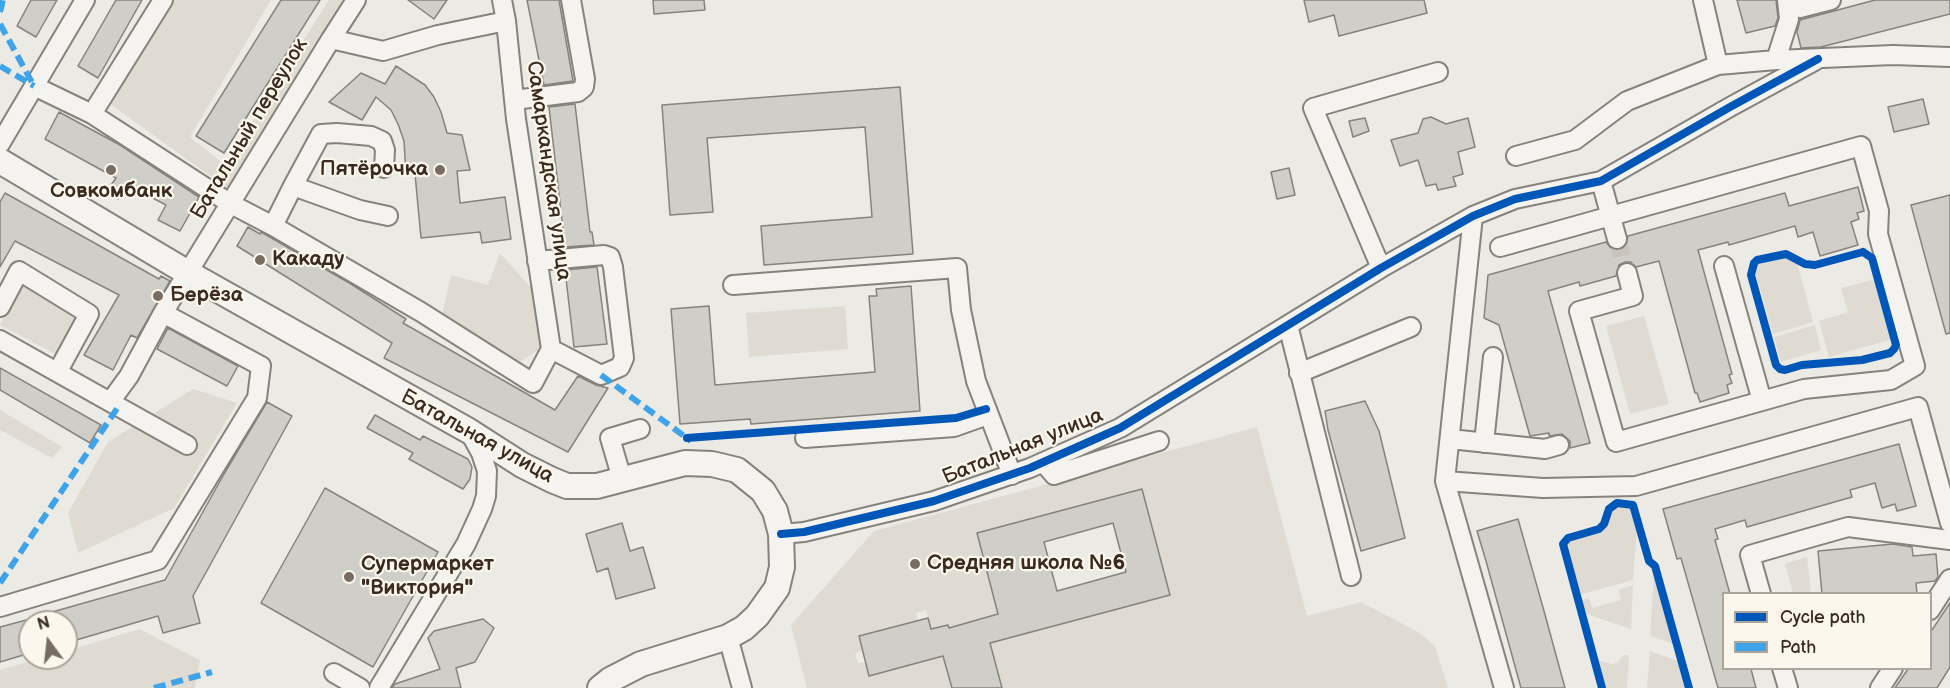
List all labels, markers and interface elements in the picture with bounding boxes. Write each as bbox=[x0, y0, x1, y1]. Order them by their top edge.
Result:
street label: Батальный переулок bbox=[186, 34, 314, 224]
street label: Самаркандская улица bbox=[520, 60, 576, 282]
place label: Пятёрочка bbox=[320, 157, 428, 183]
marker: Совкомбанк bbox=[104, 163, 118, 177]
marker: Пятёрочка bbox=[433, 163, 447, 177]
place label: Совкомбанк bbox=[50, 179, 172, 205]
place label: Какаду bbox=[272, 247, 344, 273]
marker: Какаду bbox=[253, 253, 267, 267]
place label: Берёза bbox=[170, 283, 243, 309]
marker: Берёза bbox=[151, 289, 165, 303]
street label: Батальная улица bbox=[396, 385, 558, 489]
street label: Батальная улица bbox=[939, 403, 1107, 491]
place label: Средняя школа №6 bbox=[927, 551, 1125, 577]
place label: Супермаркет "Виктория" bbox=[361, 552, 494, 602]
marker: Средняя школа №6 bbox=[908, 557, 922, 571]
marker: Супермаркет "Виктория" bbox=[342, 570, 356, 584]
legend bbox=[1722, 592, 1932, 670]
text: Cycle path bbox=[1780, 607, 1866, 628]
north arrow bbox=[18, 610, 78, 670]
text: N bbox=[35, 613, 52, 635]
text: Path bbox=[1780, 637, 1816, 658]

